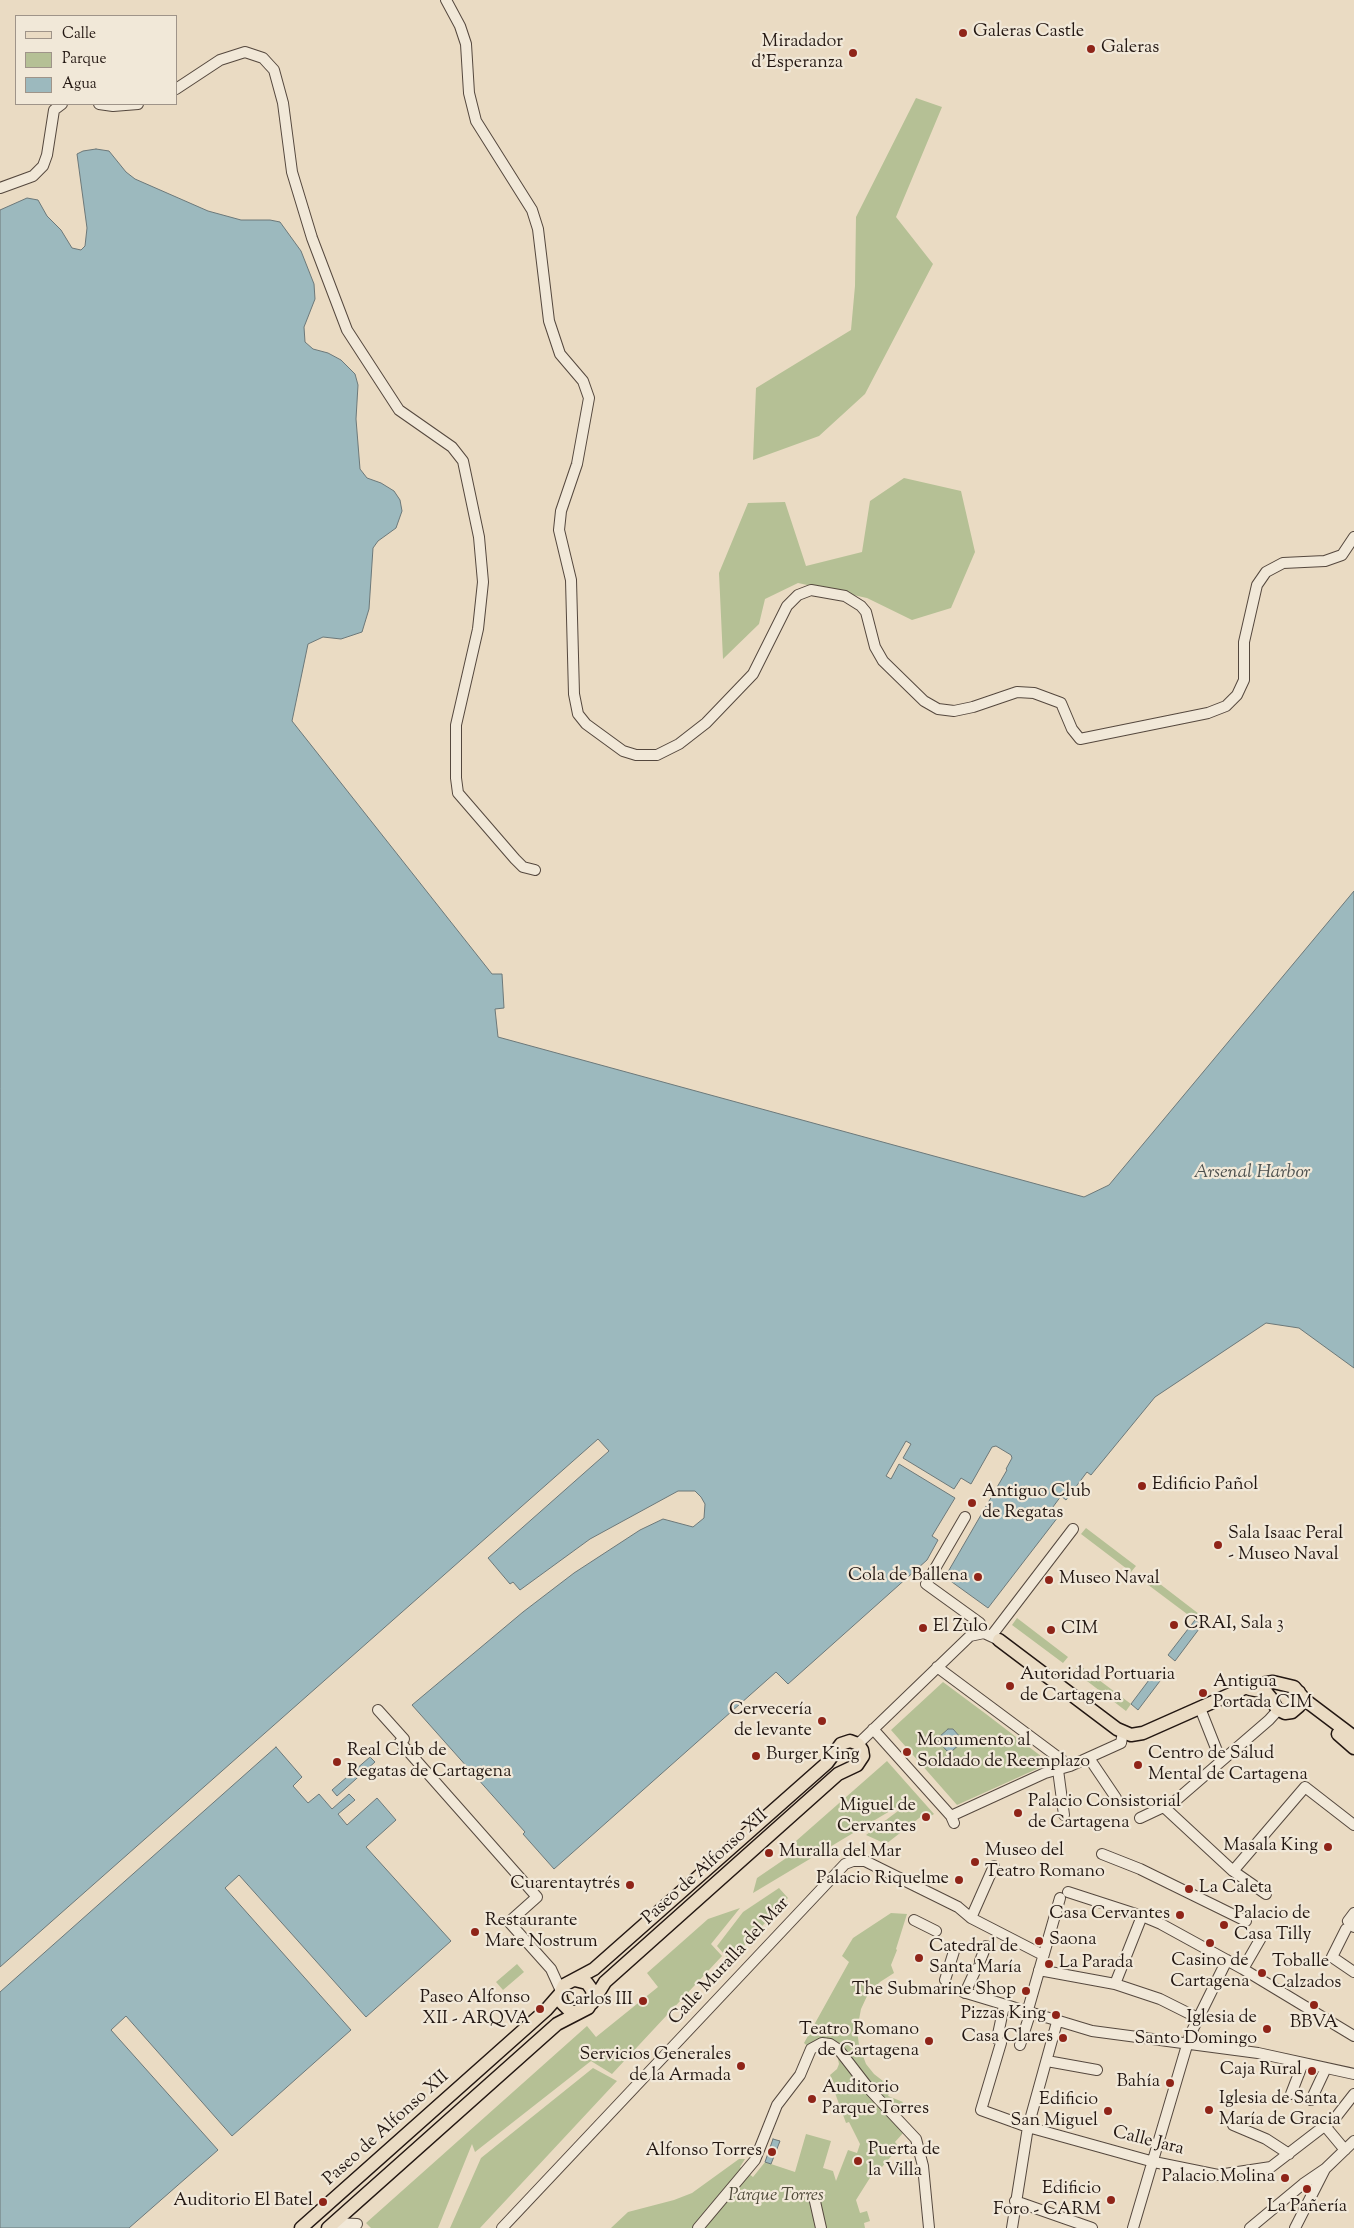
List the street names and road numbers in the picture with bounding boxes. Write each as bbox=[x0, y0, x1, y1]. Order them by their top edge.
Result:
street label: Paseo de Alfonso XII bbox=[639, 1806, 773, 1930]
street label: Calle Muralla del Mar bbox=[665, 1894, 795, 2030]
street label: Paseo de Alfonso XII bbox=[320, 2067, 454, 2191]
street label: Calle Jara bbox=[1110, 2123, 1186, 2161]

